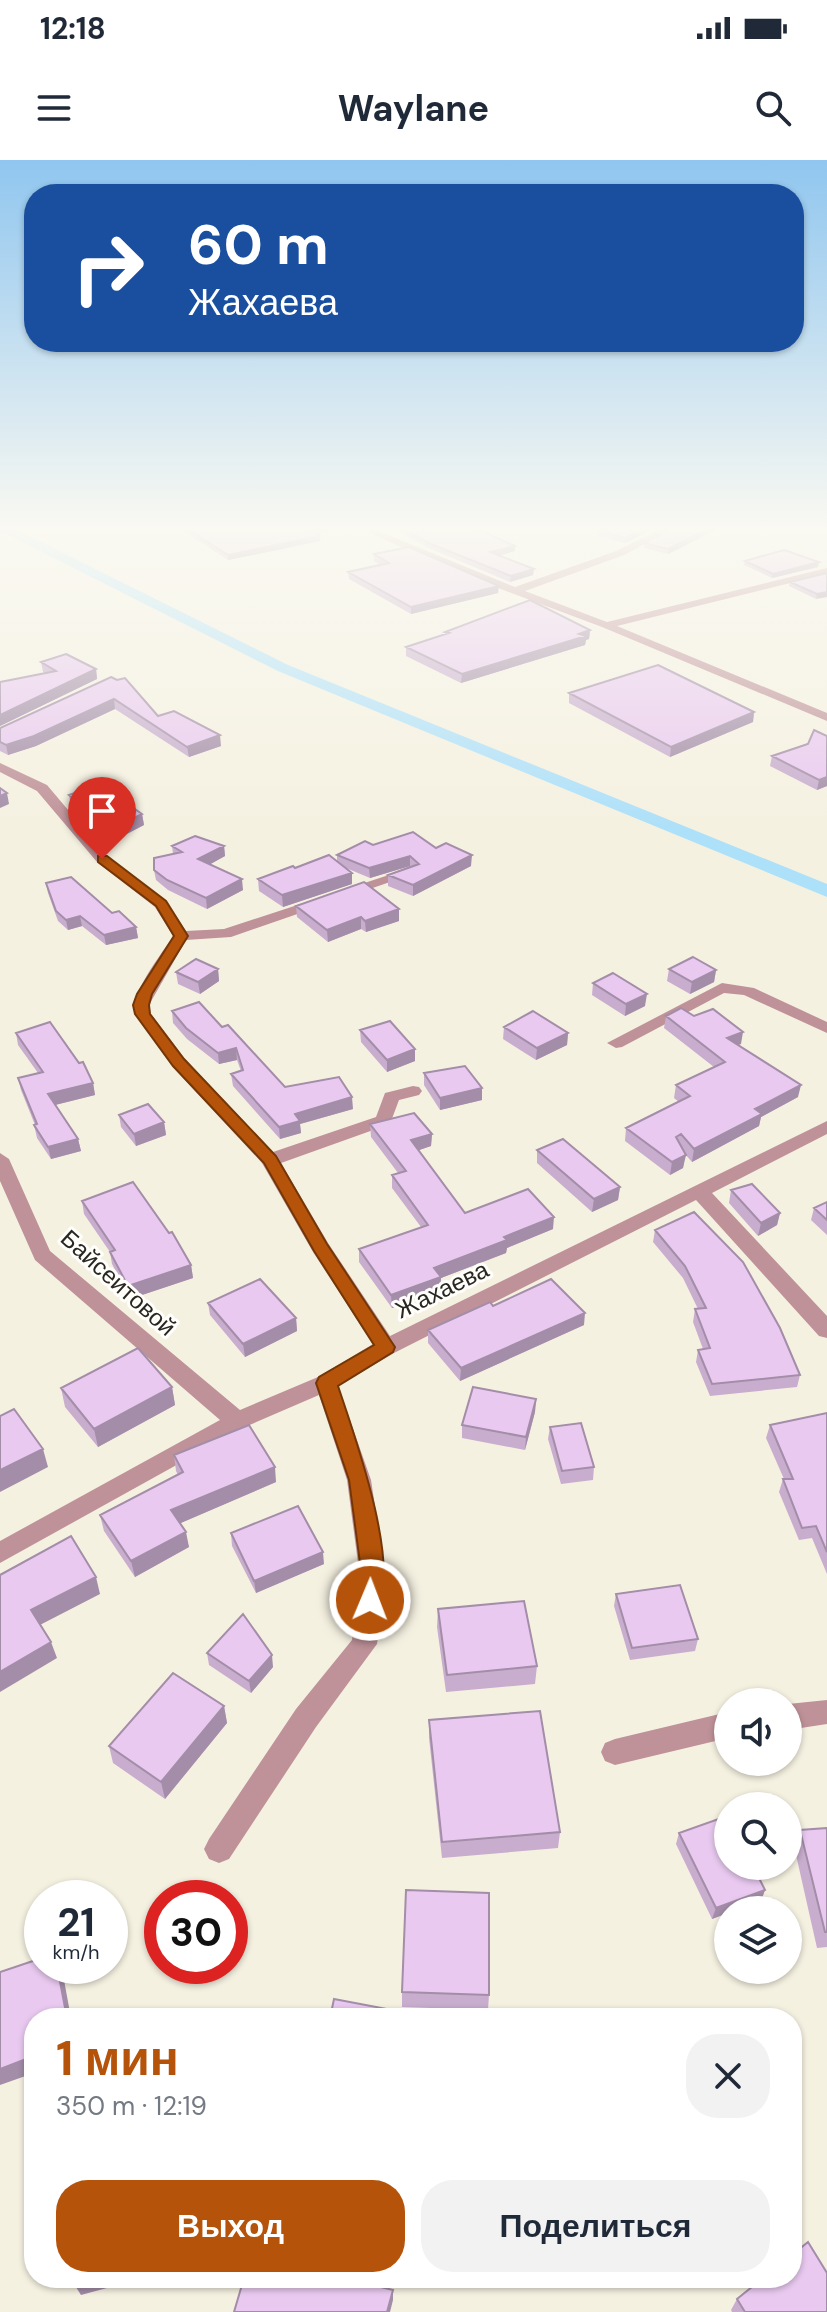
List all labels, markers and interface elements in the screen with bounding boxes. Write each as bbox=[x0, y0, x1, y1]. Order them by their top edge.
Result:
text: 12:18 bbox=[40, 9, 106, 48]
text: Waylane bbox=[338, 85, 489, 132]
icon: menu bbox=[32, 86, 76, 130]
icon: search bbox=[751, 86, 795, 130]
text: 60 m bbox=[188, 208, 329, 281]
icon: right bbox=[56, 216, 160, 320]
text: Жахаева bbox=[188, 279, 338, 326]
pin bbox=[68, 777, 136, 859]
icon: arrive bbox=[80, 789, 124, 833]
street label: Байсеитовой bbox=[54, 1223, 182, 1343]
street label: Жахаева bbox=[390, 1253, 494, 1325]
position arrow bbox=[328, 1558, 412, 1642]
map controls bbox=[714, 1688, 802, 1984]
button: sound bbox=[714, 1688, 802, 1776]
button: search bbox=[714, 1792, 802, 1880]
speed limit sign: 30 bbox=[144, 1880, 248, 1984]
text: 21 bbox=[57, 1896, 95, 1948]
button: layers bbox=[714, 1896, 802, 1984]
text: km/h bbox=[52, 1939, 100, 1965]
text: 1 мин bbox=[56, 2027, 179, 2090]
button: close bbox=[686, 2034, 770, 2118]
text: 350 m · 12:19 bbox=[56, 2089, 207, 2123]
button: Выход bbox=[56, 2180, 405, 2272]
button: Поделиться bbox=[421, 2180, 770, 2272]

